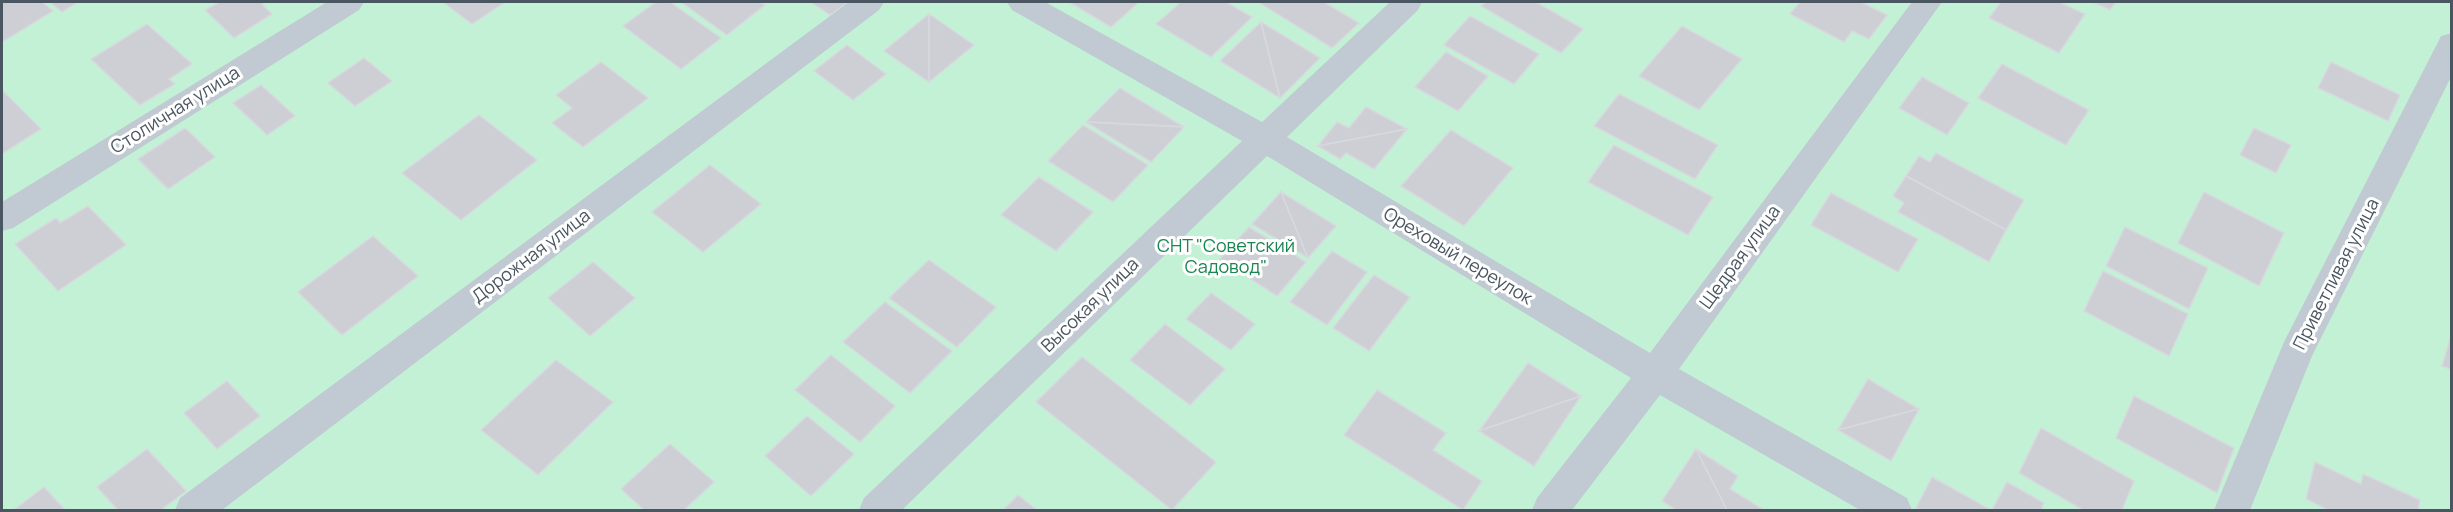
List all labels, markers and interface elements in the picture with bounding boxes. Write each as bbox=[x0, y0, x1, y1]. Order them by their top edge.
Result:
street label: Столичная улица bbox=[105, 60, 244, 159]
street label: Приветливая улица bbox=[2287, 194, 2384, 353]
street label: Щедрая улица bbox=[1693, 200, 1785, 313]
street label: Ореховый переулок bbox=[1379, 201, 1538, 310]
street label: Дорожная улица bbox=[466, 203, 595, 308]
park label: СНТ "Советский Садовод" bbox=[1157, 233, 1295, 278]
street label: Высокая улица bbox=[1035, 252, 1143, 357]

